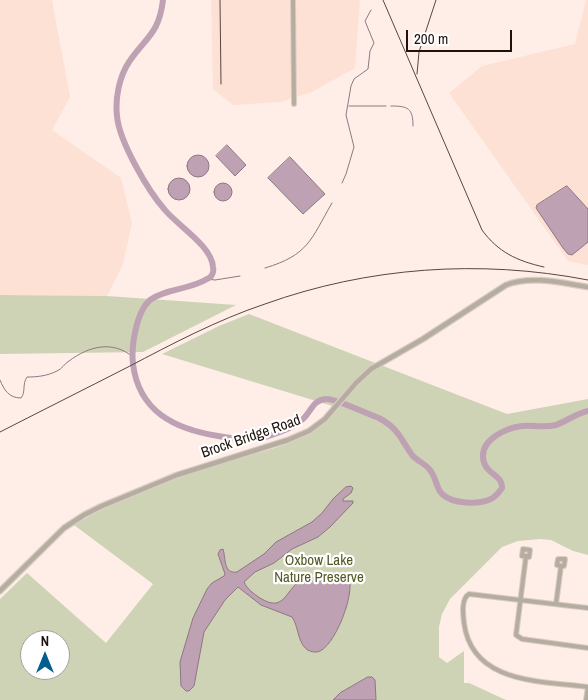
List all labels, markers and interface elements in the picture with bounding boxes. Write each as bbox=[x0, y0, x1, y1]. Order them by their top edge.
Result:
scale bar bbox=[408, 20, 514, 52]
text: 200 m bbox=[414, 28, 448, 49]
street label: Brock Bridge Road bbox=[199, 412, 303, 462]
park label: Oxbow Lake Nature Preserve bbox=[274, 552, 364, 587]
north arrow bbox=[20, 630, 70, 680]
text: N bbox=[41, 632, 49, 650]

